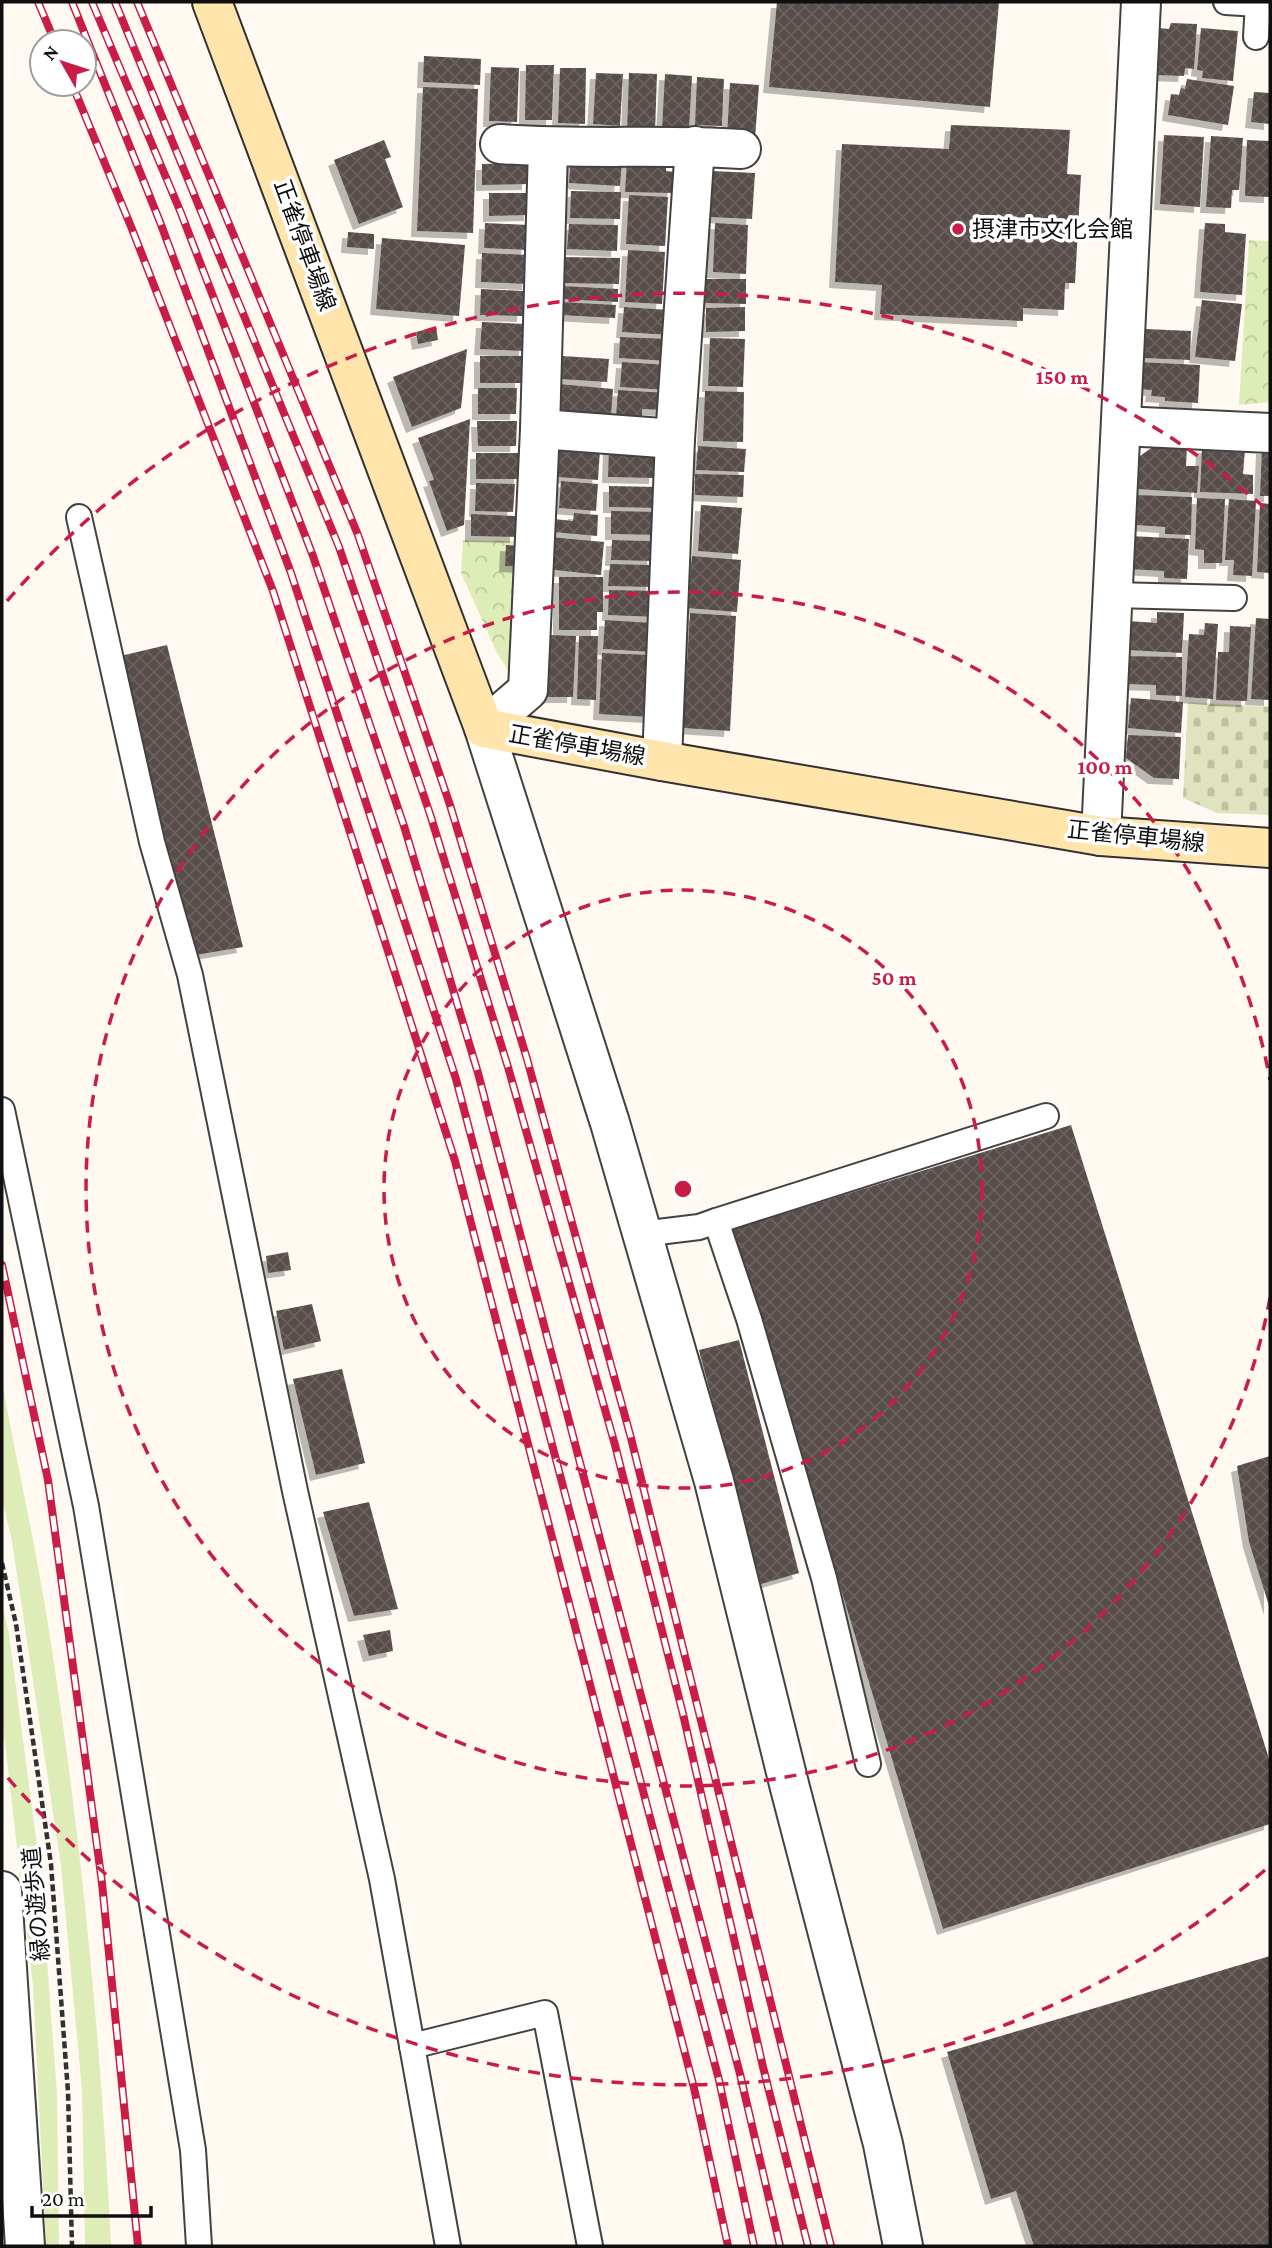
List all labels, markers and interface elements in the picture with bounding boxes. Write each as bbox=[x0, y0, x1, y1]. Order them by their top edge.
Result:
north arrow bbox=[28, 28, 98, 98]
text: N bbox=[38, 41, 62, 64]
street label: 正雀停車場線 bbox=[269, 176, 341, 314]
place label: 摂津市文化会館 bbox=[972, 216, 1133, 242]
marker: 摂津市文化会館 bbox=[950, 221, 966, 237]
text: 150 m bbox=[1036, 365, 1089, 389]
street label: 正雀停車場線 bbox=[507, 720, 647, 770]
text: 100 m bbox=[1077, 755, 1133, 779]
street label: 正雀停車場線 bbox=[1066, 816, 1206, 856]
text: 50 m bbox=[872, 966, 917, 990]
centre of rings bbox=[671, 1177, 695, 1201]
street label: 緑の遊歩道 bbox=[18, 1846, 54, 1962]
scale bar bbox=[32, 2174, 150, 2218]
text: 20 m bbox=[42, 2187, 85, 2211]

